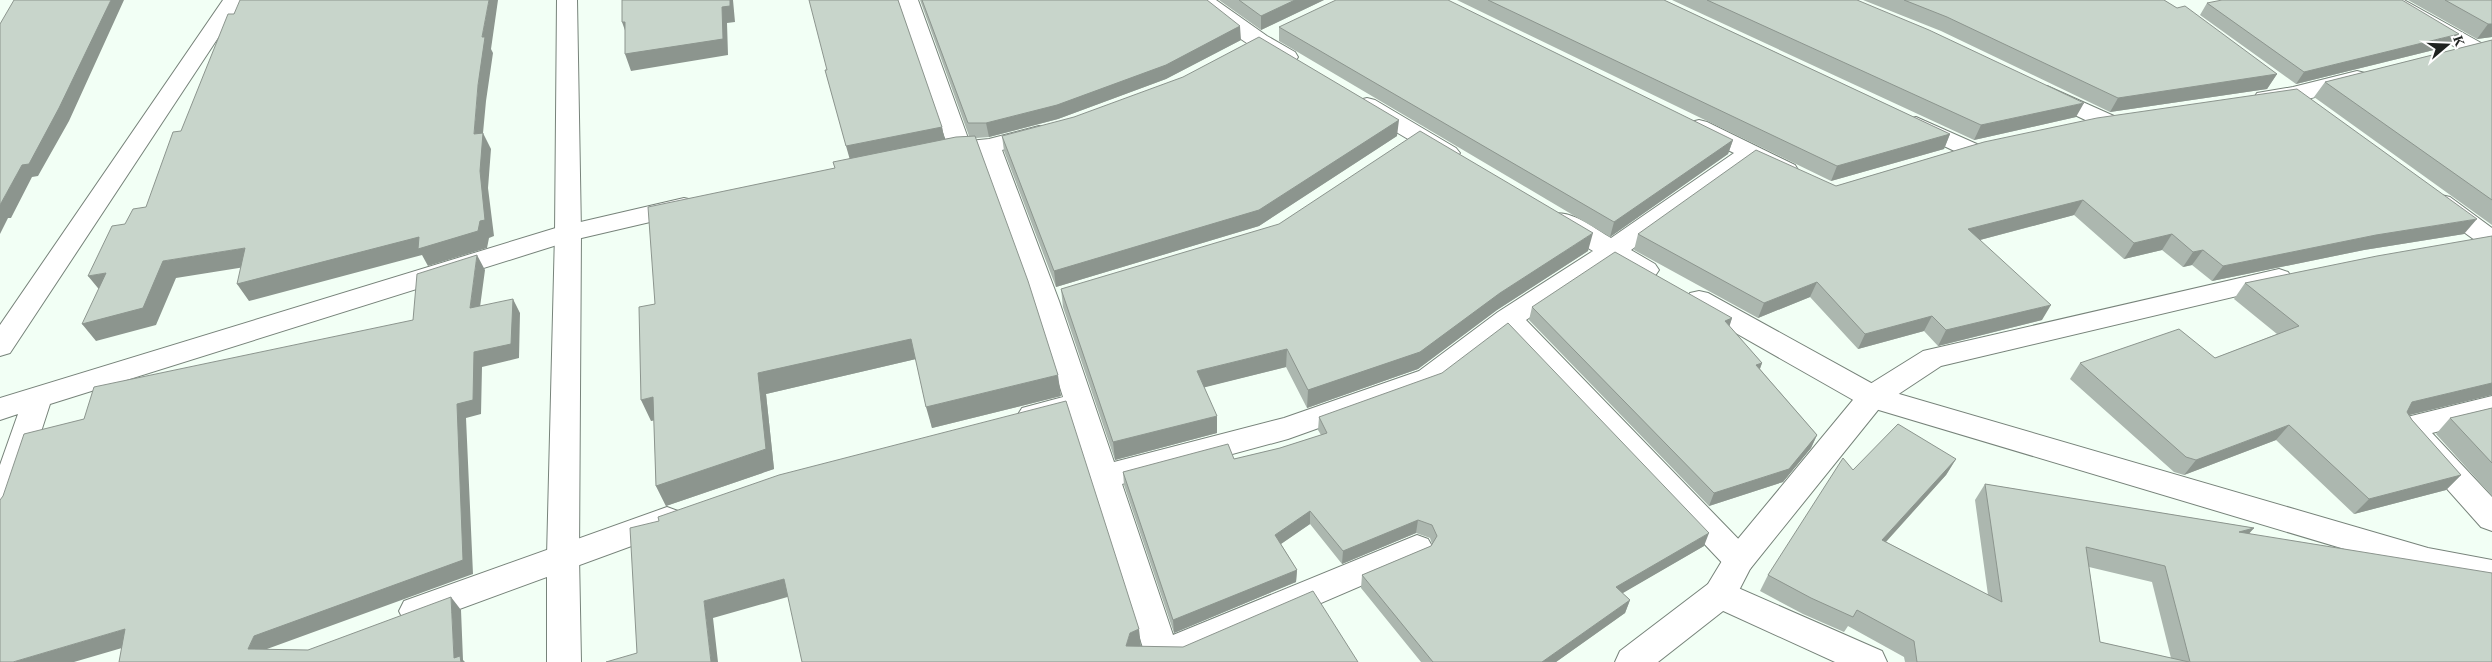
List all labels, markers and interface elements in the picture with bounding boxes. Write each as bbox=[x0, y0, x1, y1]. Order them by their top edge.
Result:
north arrow bbox=[2422, 20, 2472, 70]
text: K bbox=[2447, 32, 2471, 50]

